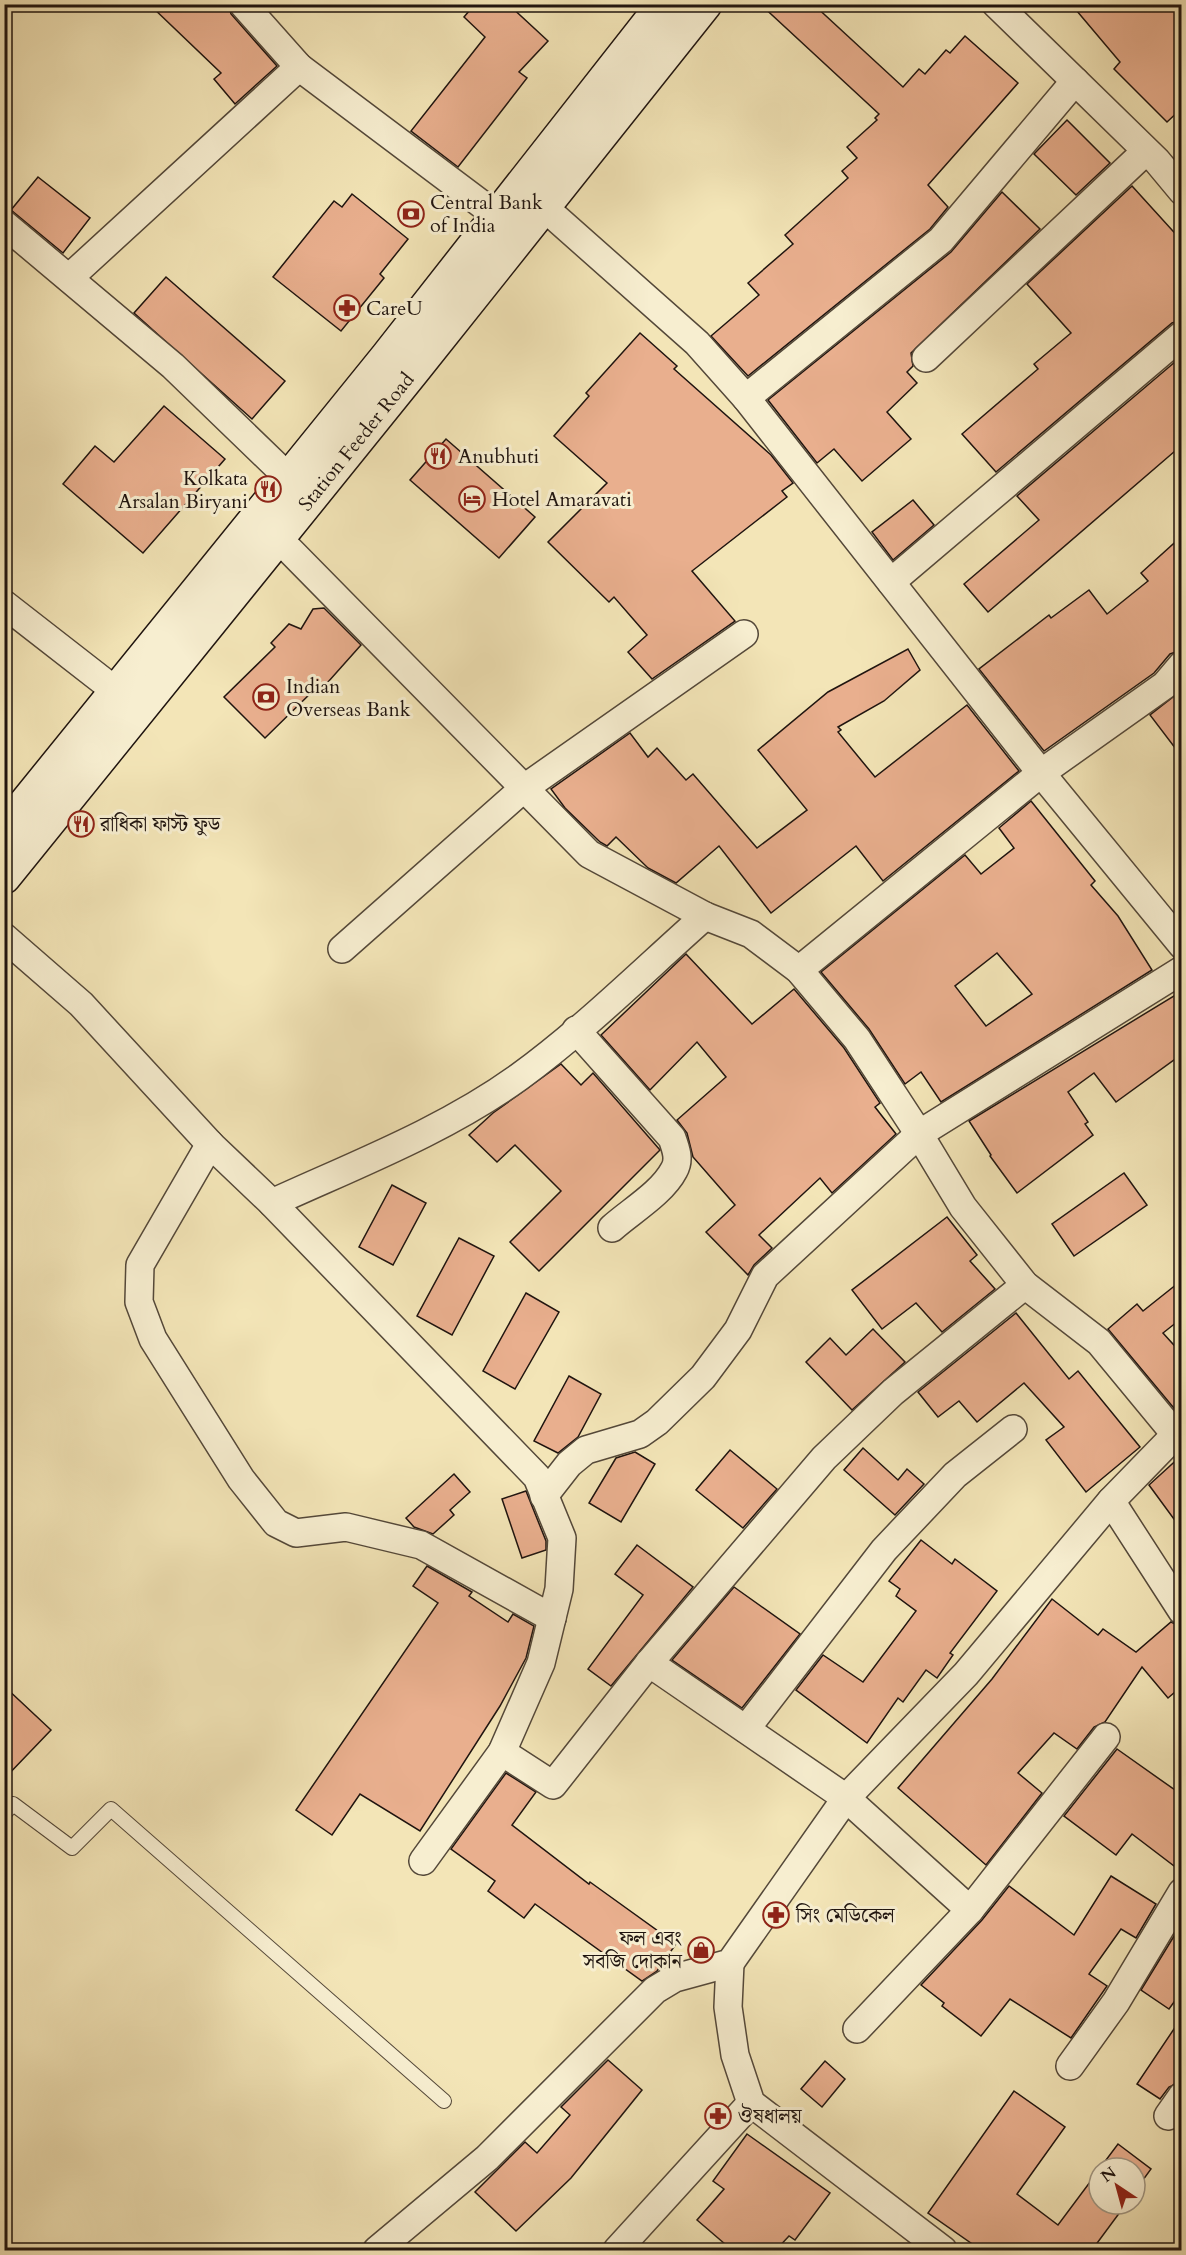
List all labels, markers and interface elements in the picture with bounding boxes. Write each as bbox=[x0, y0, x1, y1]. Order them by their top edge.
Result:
place label: Central Bank of India bbox=[430, 189, 543, 239]
bank icon: Central Bank of India bbox=[396, 199, 426, 229]
pharmacy icon: CareU bbox=[332, 293, 362, 323]
place label: CareU bbox=[366, 295, 423, 322]
street label: Station Feeder Road bbox=[292, 366, 420, 516]
restaurant icon: Anubhuti bbox=[423, 441, 453, 471]
place label: Anubhuti bbox=[458, 443, 540, 470]
place label: Kolkata Arsalan Biryani bbox=[118, 465, 248, 515]
restaurant icon: Kolkata Arsalan Biryani bbox=[253, 474, 283, 504]
hotel icon: Hotel Amaravati bbox=[457, 484, 487, 514]
place label: Hotel Amaravati bbox=[492, 486, 632, 513]
place label: Indian Overseas Bank bbox=[286, 673, 411, 723]
bank icon: Indian Overseas Bank bbox=[251, 682, 281, 712]
restaurant icon: রাধিকা ফাস্ট ফুড bbox=[66, 809, 96, 839]
place label: রাধিকা ফাস্ট ফুড bbox=[99, 811, 221, 838]
pharmacy icon: সিং মেডিকেল bbox=[761, 1900, 791, 1930]
place label: সিং মেডিকেল bbox=[795, 1902, 895, 1929]
place label: ফল এবং সবজি দোকান bbox=[582, 1925, 684, 1975]
shop icon: ফল এবং সবজি দোকান bbox=[686, 1935, 716, 1965]
pharmacy icon: ঔষধালয় bbox=[703, 2101, 733, 2131]
place label: ঔষধালয় bbox=[738, 2103, 803, 2130]
north arrow bbox=[1087, 2156, 1147, 2216]
text: N bbox=[1097, 2162, 1121, 2188]

